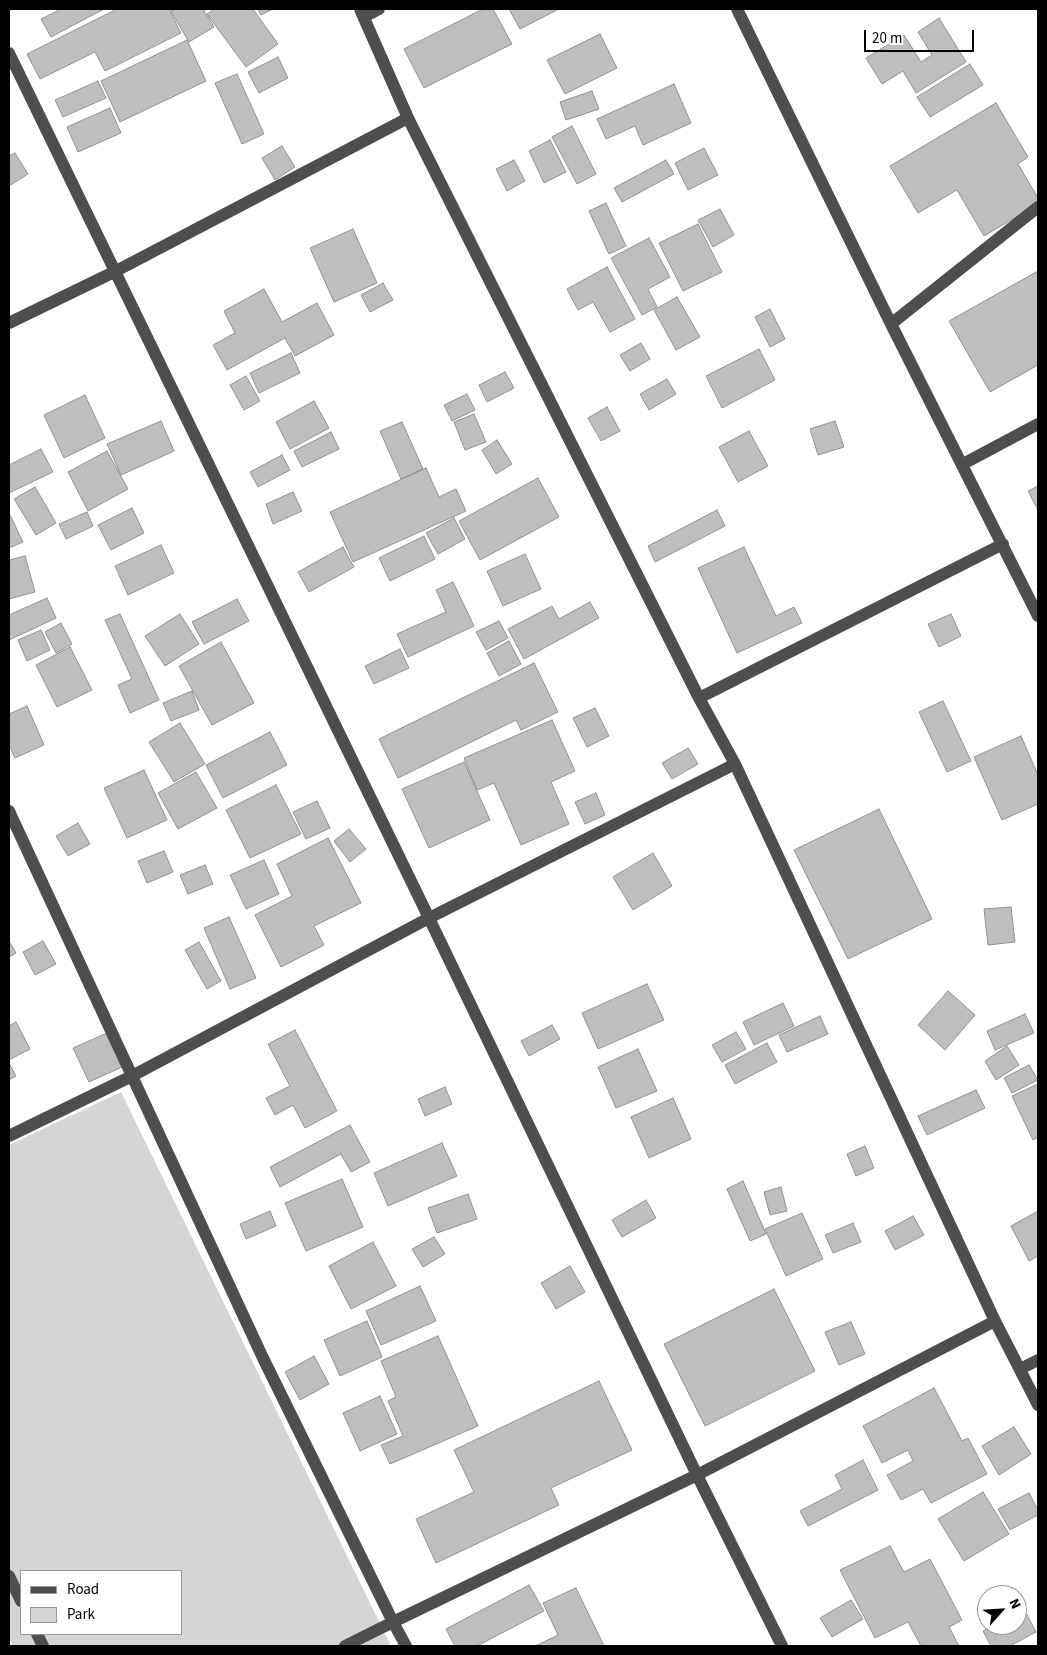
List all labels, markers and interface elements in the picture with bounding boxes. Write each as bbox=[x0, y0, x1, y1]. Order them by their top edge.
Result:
scale bar bbox=[867, 20, 977, 52]
text: 20 m bbox=[872, 28, 902, 49]
legend bbox=[20, 1570, 182, 1635]
text: Road bbox=[67, 1579, 99, 1600]
north arrow bbox=[977, 1585, 1027, 1635]
text: N bbox=[1004, 1595, 1026, 1612]
text: Park bbox=[67, 1604, 95, 1625]

